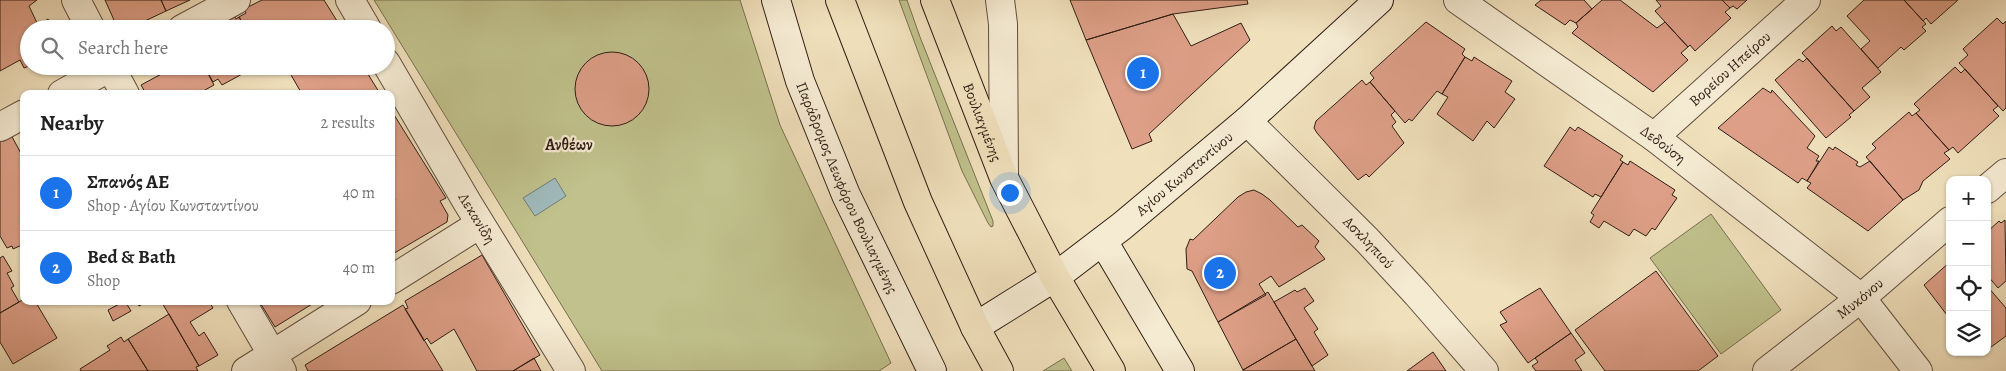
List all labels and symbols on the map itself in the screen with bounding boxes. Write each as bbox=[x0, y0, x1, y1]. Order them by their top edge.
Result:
street label: Βορείου Ηπείρου bbox=[1685, 27, 1775, 111]
pin: 1 bbox=[1127, 54, 1159, 92]
street label: Παράδρομος Λεωφόρου Βουλιαγμένης bbox=[791, 79, 903, 297]
street label: Βουλιαγμένης bbox=[958, 80, 1007, 164]
street label: Δεδούση bbox=[1637, 121, 1690, 168]
street label: Αγίου Κωνσταντίνου bbox=[1131, 127, 1237, 221]
district label: Ανθέων bbox=[544, 134, 593, 156]
your location bbox=[997, 180, 1023, 206]
street label: Λεκανίδη bbox=[453, 188, 500, 248]
street label: Ασκληπιού bbox=[1338, 211, 1399, 273]
pin: 2 bbox=[1204, 254, 1236, 292]
street label: Μυκόνου bbox=[1832, 273, 1888, 323]

